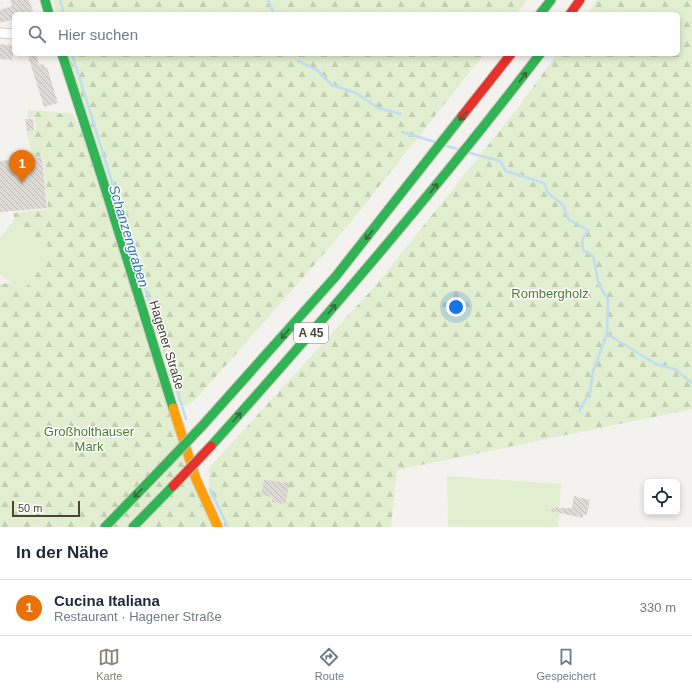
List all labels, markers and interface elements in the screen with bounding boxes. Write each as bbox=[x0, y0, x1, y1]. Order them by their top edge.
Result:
search box bbox=[12, 12, 680, 56]
icon: search bbox=[26, 23, 48, 45]
text: Hier suchen bbox=[58, 26, 138, 43]
one-way arrow bbox=[518, 72, 527, 83]
one-way arrow bbox=[459, 110, 467, 121]
pin: 1 bbox=[9, 150, 35, 183]
water label: Schanzengraben bbox=[106, 183, 152, 289]
one-way arrow bbox=[430, 183, 439, 194]
one-way arrow bbox=[364, 230, 373, 241]
park label: Rombergholz bbox=[511, 286, 589, 301]
your location bbox=[446, 297, 466, 317]
street label: Hagener Straße bbox=[146, 299, 188, 391]
one-way arrow bbox=[328, 304, 337, 315]
road number: A 45 bbox=[294, 323, 328, 343]
one-way arrow bbox=[280, 329, 289, 340]
one-way arrow bbox=[232, 412, 241, 422]
park label: Großholthauser Mark bbox=[44, 424, 135, 454]
map controls bbox=[644, 479, 680, 515]
button: locate bbox=[644, 479, 680, 515]
one-way arrow bbox=[133, 488, 143, 498]
scale bar bbox=[12, 499, 80, 518]
text: 50 m bbox=[18, 502, 42, 514]
text: In der Nähe bbox=[16, 543, 109, 562]
text: Cucina Italiana bbox=[54, 592, 160, 609]
text: 1 bbox=[25, 600, 33, 615]
text: 330 m bbox=[640, 600, 676, 615]
text: Restaurant · Hagener Straße bbox=[54, 609, 222, 624]
tab: Karte bbox=[96, 646, 122, 682]
tab: Route bbox=[315, 646, 344, 682]
tab: Gespeichert bbox=[537, 646, 596, 682]

